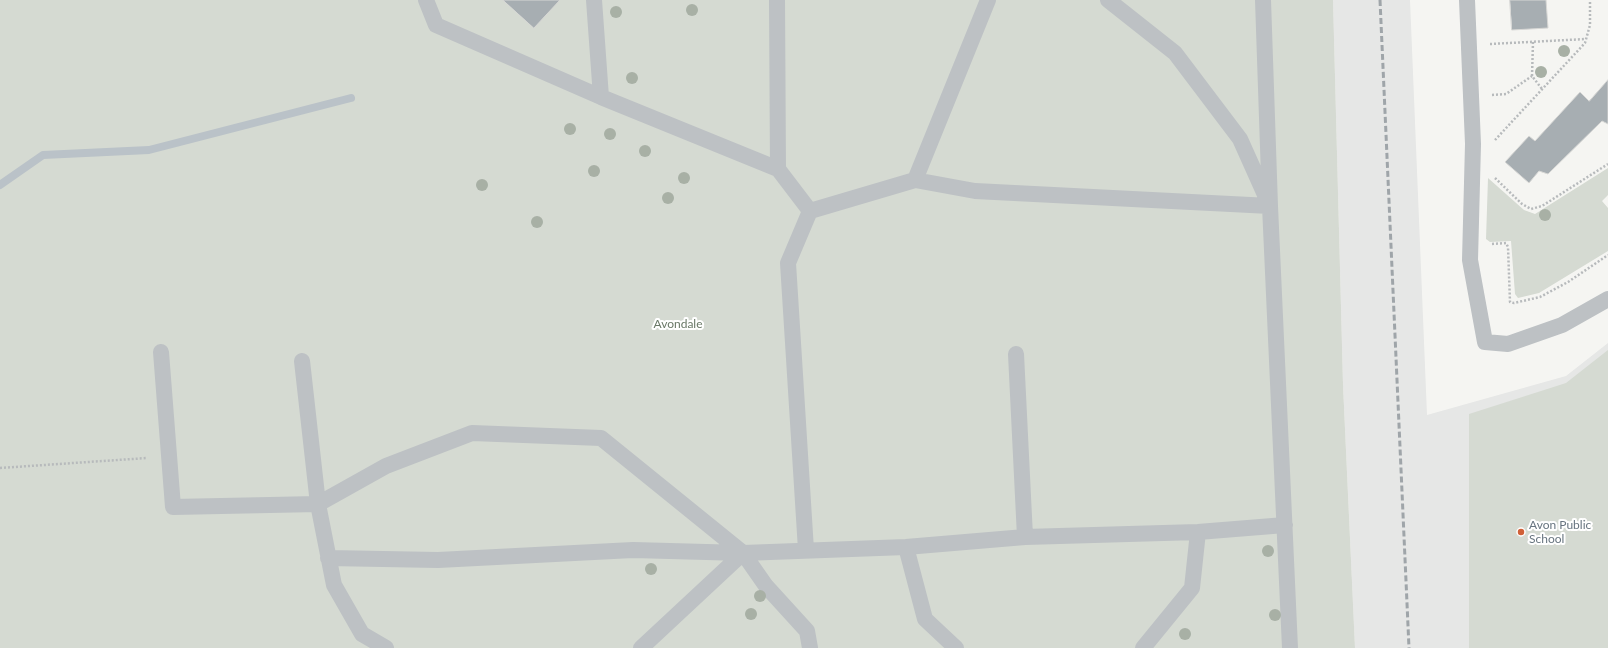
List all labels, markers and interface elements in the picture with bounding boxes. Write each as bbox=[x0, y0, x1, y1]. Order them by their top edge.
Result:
park label: Avondale bbox=[653, 317, 703, 331]
place label: Avon Public School bbox=[1529, 518, 1591, 546]
marker: Avon Public School bbox=[1516, 527, 1526, 537]

